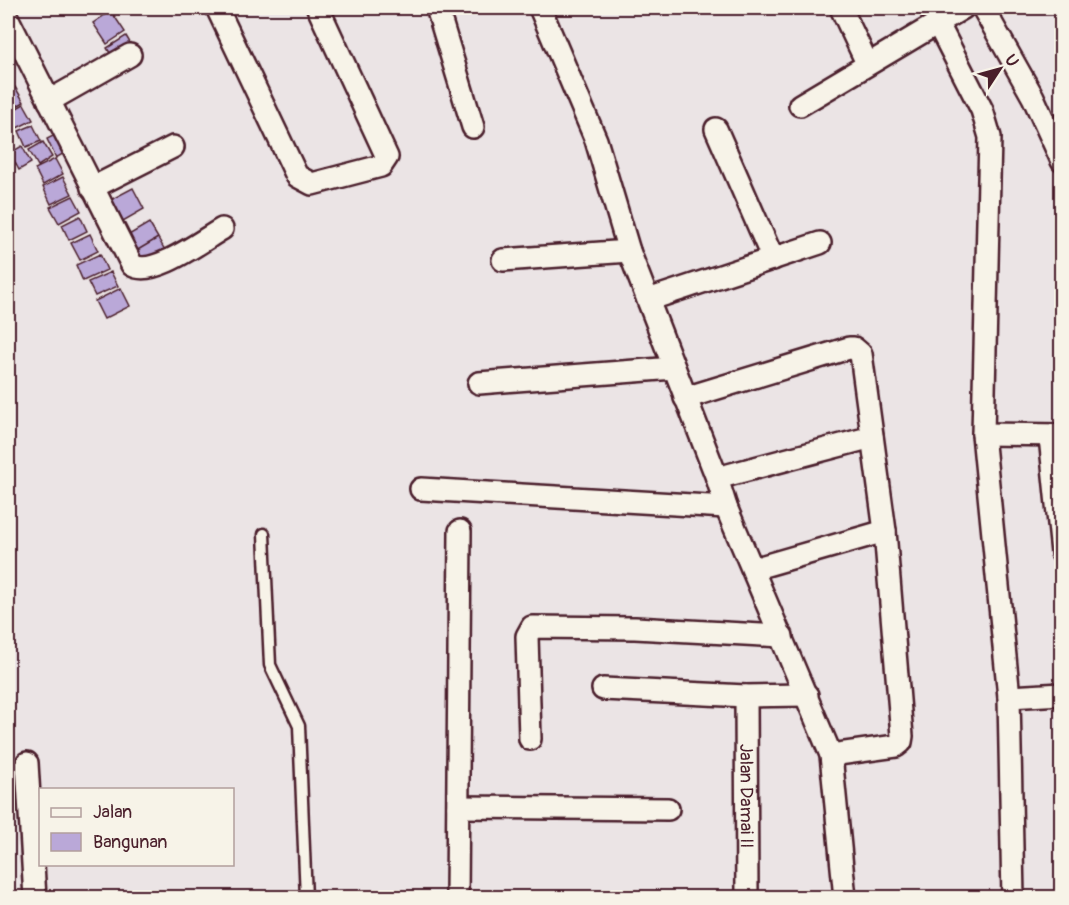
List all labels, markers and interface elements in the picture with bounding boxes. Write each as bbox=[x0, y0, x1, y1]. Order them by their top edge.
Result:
north arrow bbox=[970, 39, 1030, 99]
text: U bbox=[1000, 51, 1023, 71]
street label: Jalan Damai II bbox=[735, 744, 758, 848]
legend bbox=[39, 788, 234, 866]
text: Jalan bbox=[93, 801, 132, 824]
text: Bangunan bbox=[93, 831, 168, 854]

